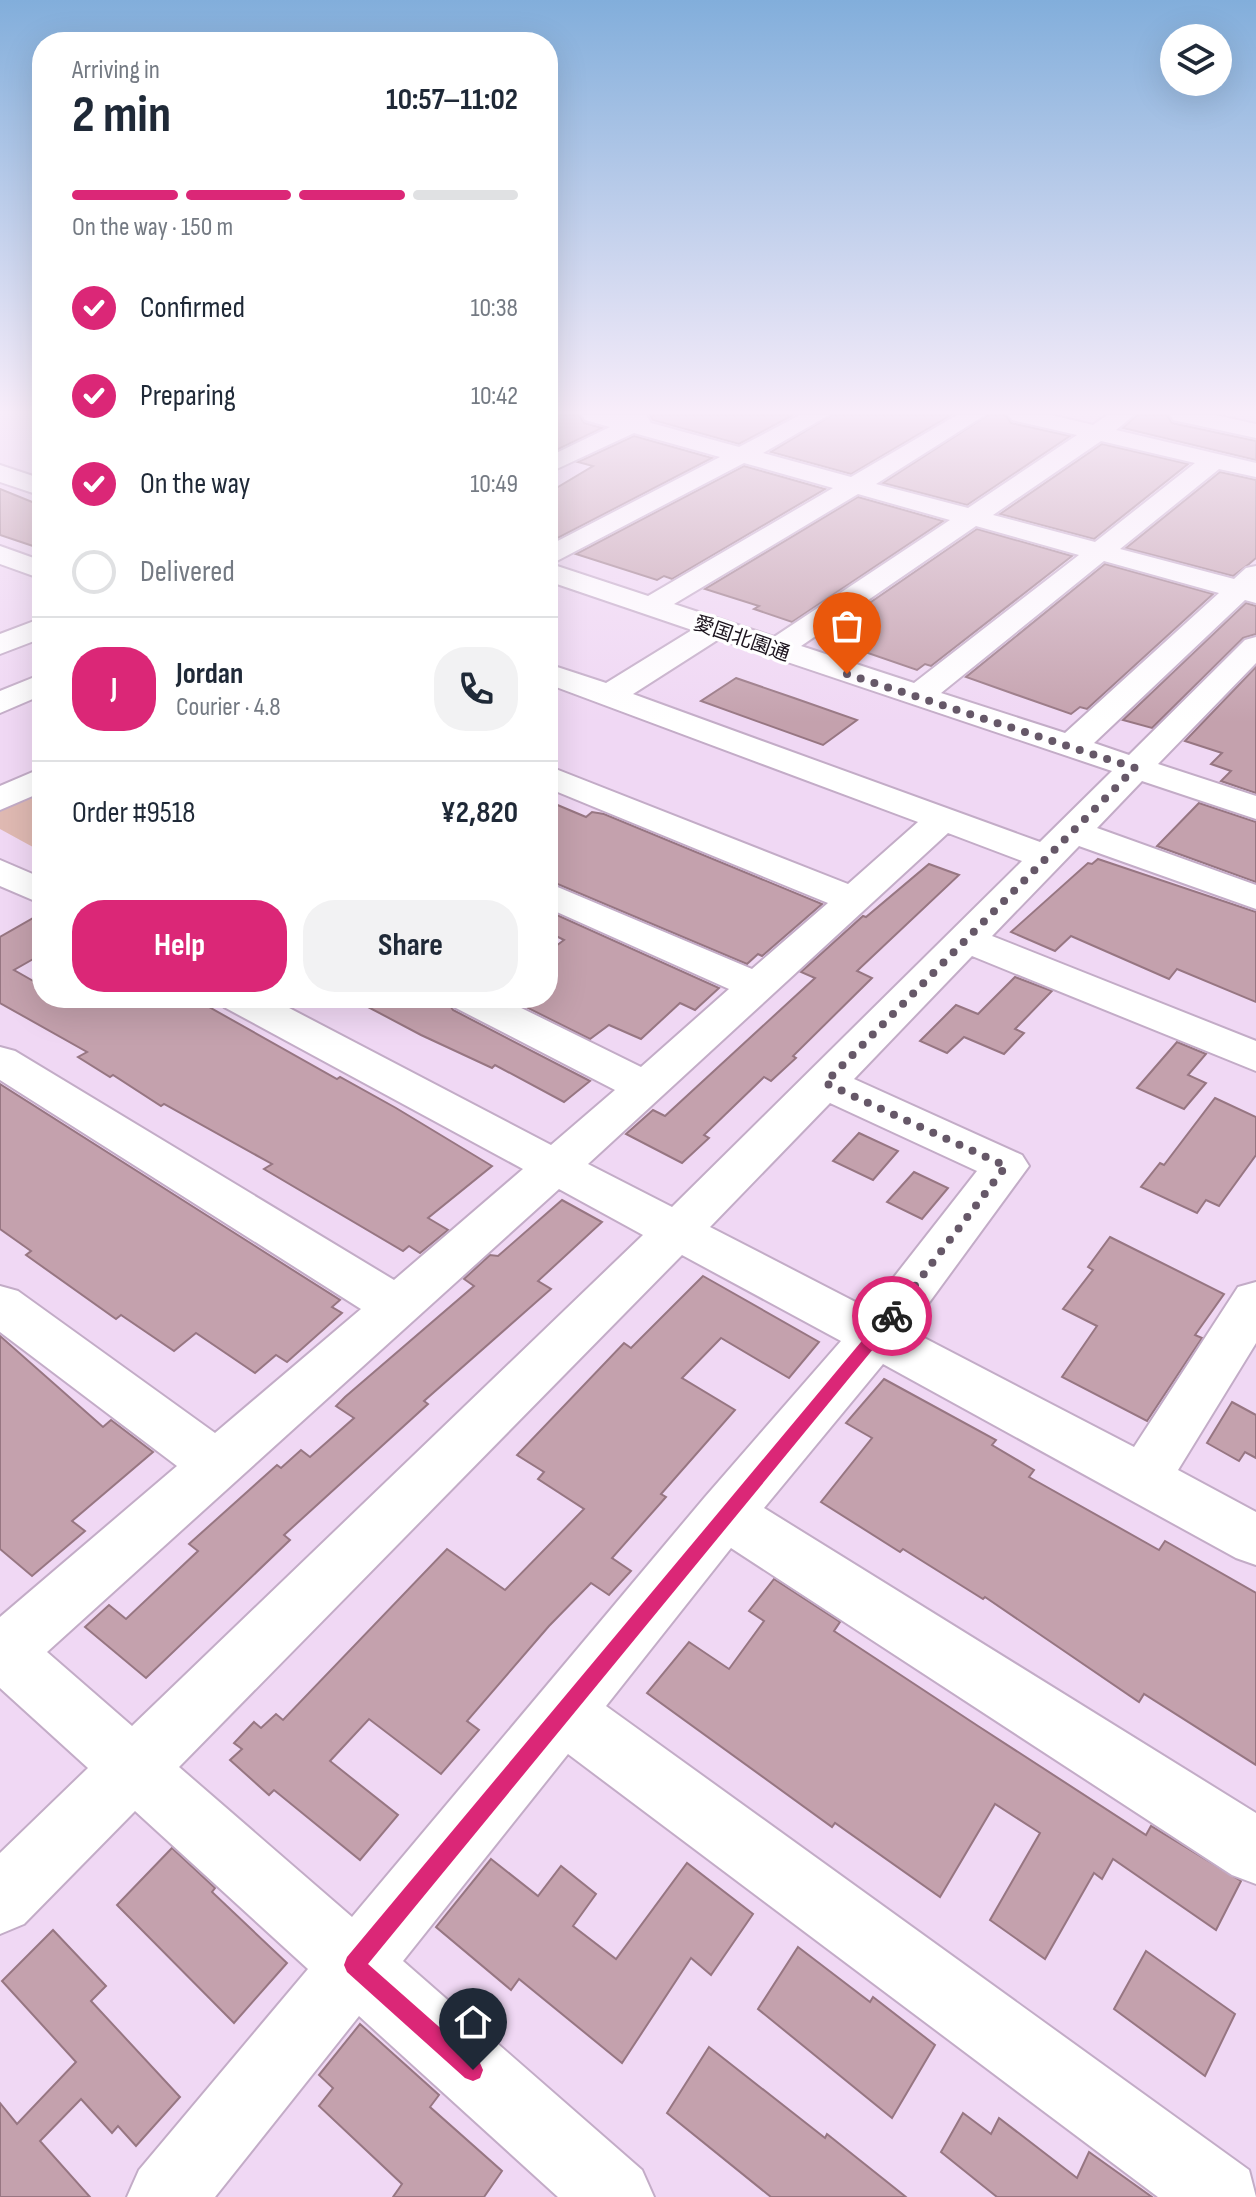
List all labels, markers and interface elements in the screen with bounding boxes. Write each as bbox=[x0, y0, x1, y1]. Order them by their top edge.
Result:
map controls bbox=[1160, 24, 1232, 96]
button: layers bbox=[1160, 24, 1232, 96]
text: Arriving in bbox=[72, 55, 160, 86]
text: 10:57–11:02 bbox=[386, 82, 518, 118]
text: 2 min bbox=[72, 84, 171, 147]
text: On the way · 150 m bbox=[72, 212, 233, 243]
icon: check bbox=[72, 286, 116, 330]
text: Confirmed bbox=[140, 290, 245, 326]
text: 10:38 bbox=[470, 293, 518, 324]
icon: check bbox=[72, 374, 116, 418]
text: Preparing bbox=[140, 378, 236, 414]
text: 10:42 bbox=[471, 381, 518, 412]
icon: check bbox=[72, 462, 116, 506]
text: On the way bbox=[140, 466, 250, 502]
text: 10:49 bbox=[470, 469, 518, 500]
text: Delivered bbox=[140, 554, 235, 590]
pin bbox=[813, 592, 881, 674]
icon: bag bbox=[825, 604, 869, 648]
street label: 愛国北園通 bbox=[690, 611, 793, 667]
button: phone bbox=[434, 647, 518, 731]
text: Jordan bbox=[176, 656, 243, 692]
text: J bbox=[111, 671, 117, 707]
text: Courier · 4.8 bbox=[176, 692, 281, 723]
text: Order #9518 bbox=[72, 795, 195, 831]
text: ¥2,820 bbox=[440, 795, 518, 831]
button: Help bbox=[72, 900, 287, 992]
button: Share bbox=[303, 900, 518, 992]
courier bbox=[852, 1276, 932, 1356]
icon: bike bbox=[870, 1294, 914, 1338]
pin bbox=[439, 1988, 507, 2070]
icon: home bbox=[451, 2000, 495, 2044]

